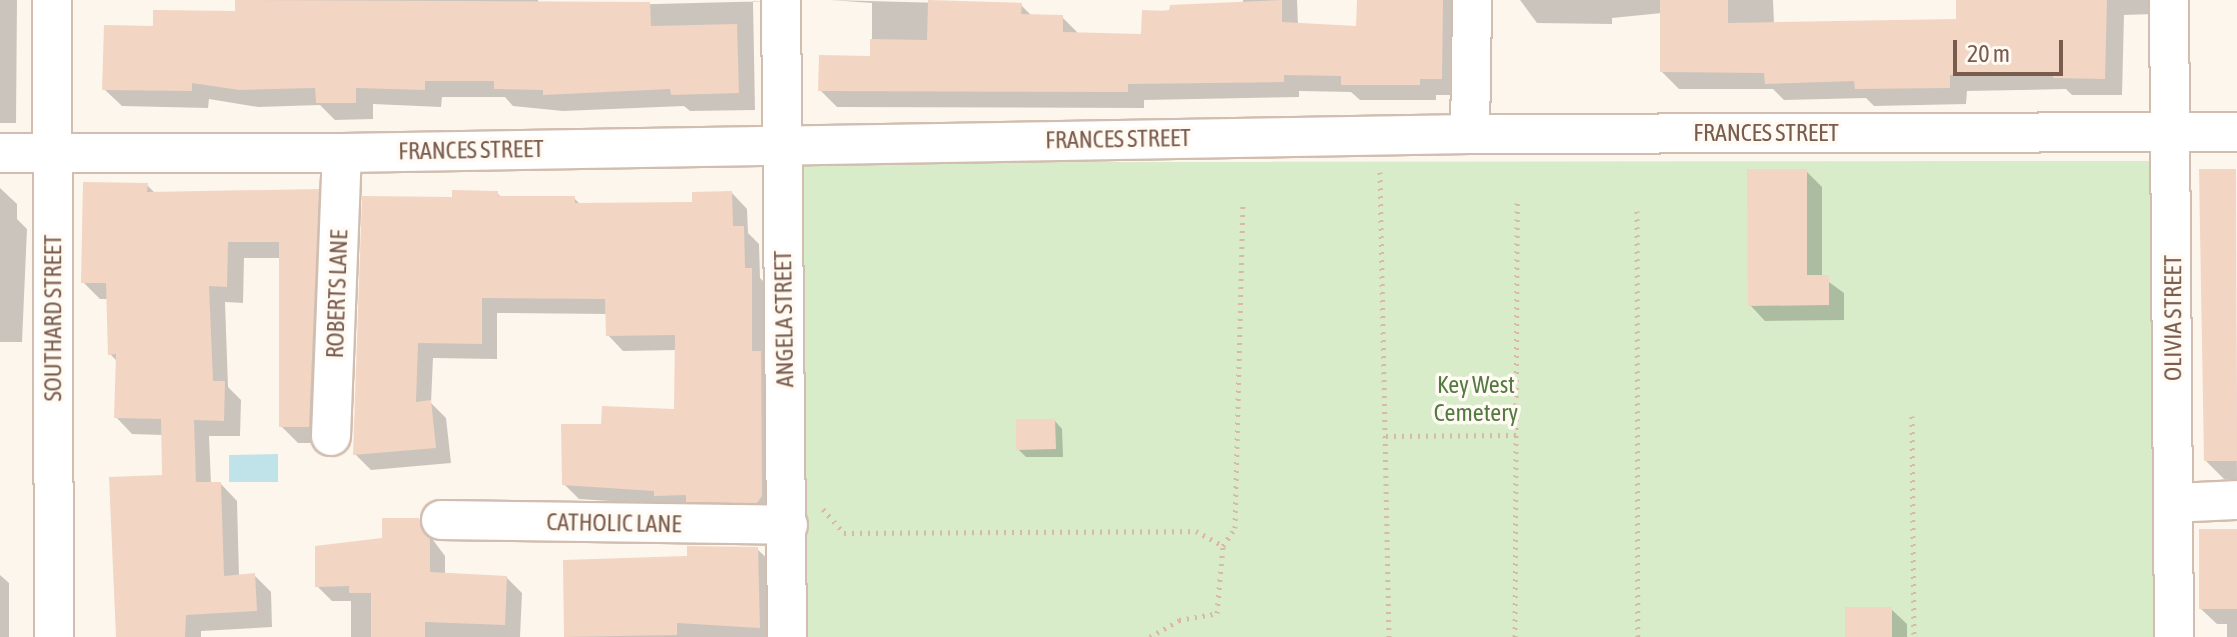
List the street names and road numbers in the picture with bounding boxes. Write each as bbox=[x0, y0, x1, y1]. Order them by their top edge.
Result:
street label: FRANCES STREET bbox=[1693, 119, 1839, 147]
street label: FRANCES STREET bbox=[1045, 123, 1191, 155]
street label: FRANCES STREET bbox=[398, 134, 544, 166]
street label: ROBERTS LANE bbox=[320, 229, 354, 359]
street label: SOUTHARD STREET bbox=[39, 235, 67, 401]
street label: ANGELA STREET bbox=[768, 250, 800, 388]
street label: OLIVIA STREET bbox=[2159, 255, 2187, 381]
street label: CATHOLIC LANE bbox=[546, 507, 682, 539]

